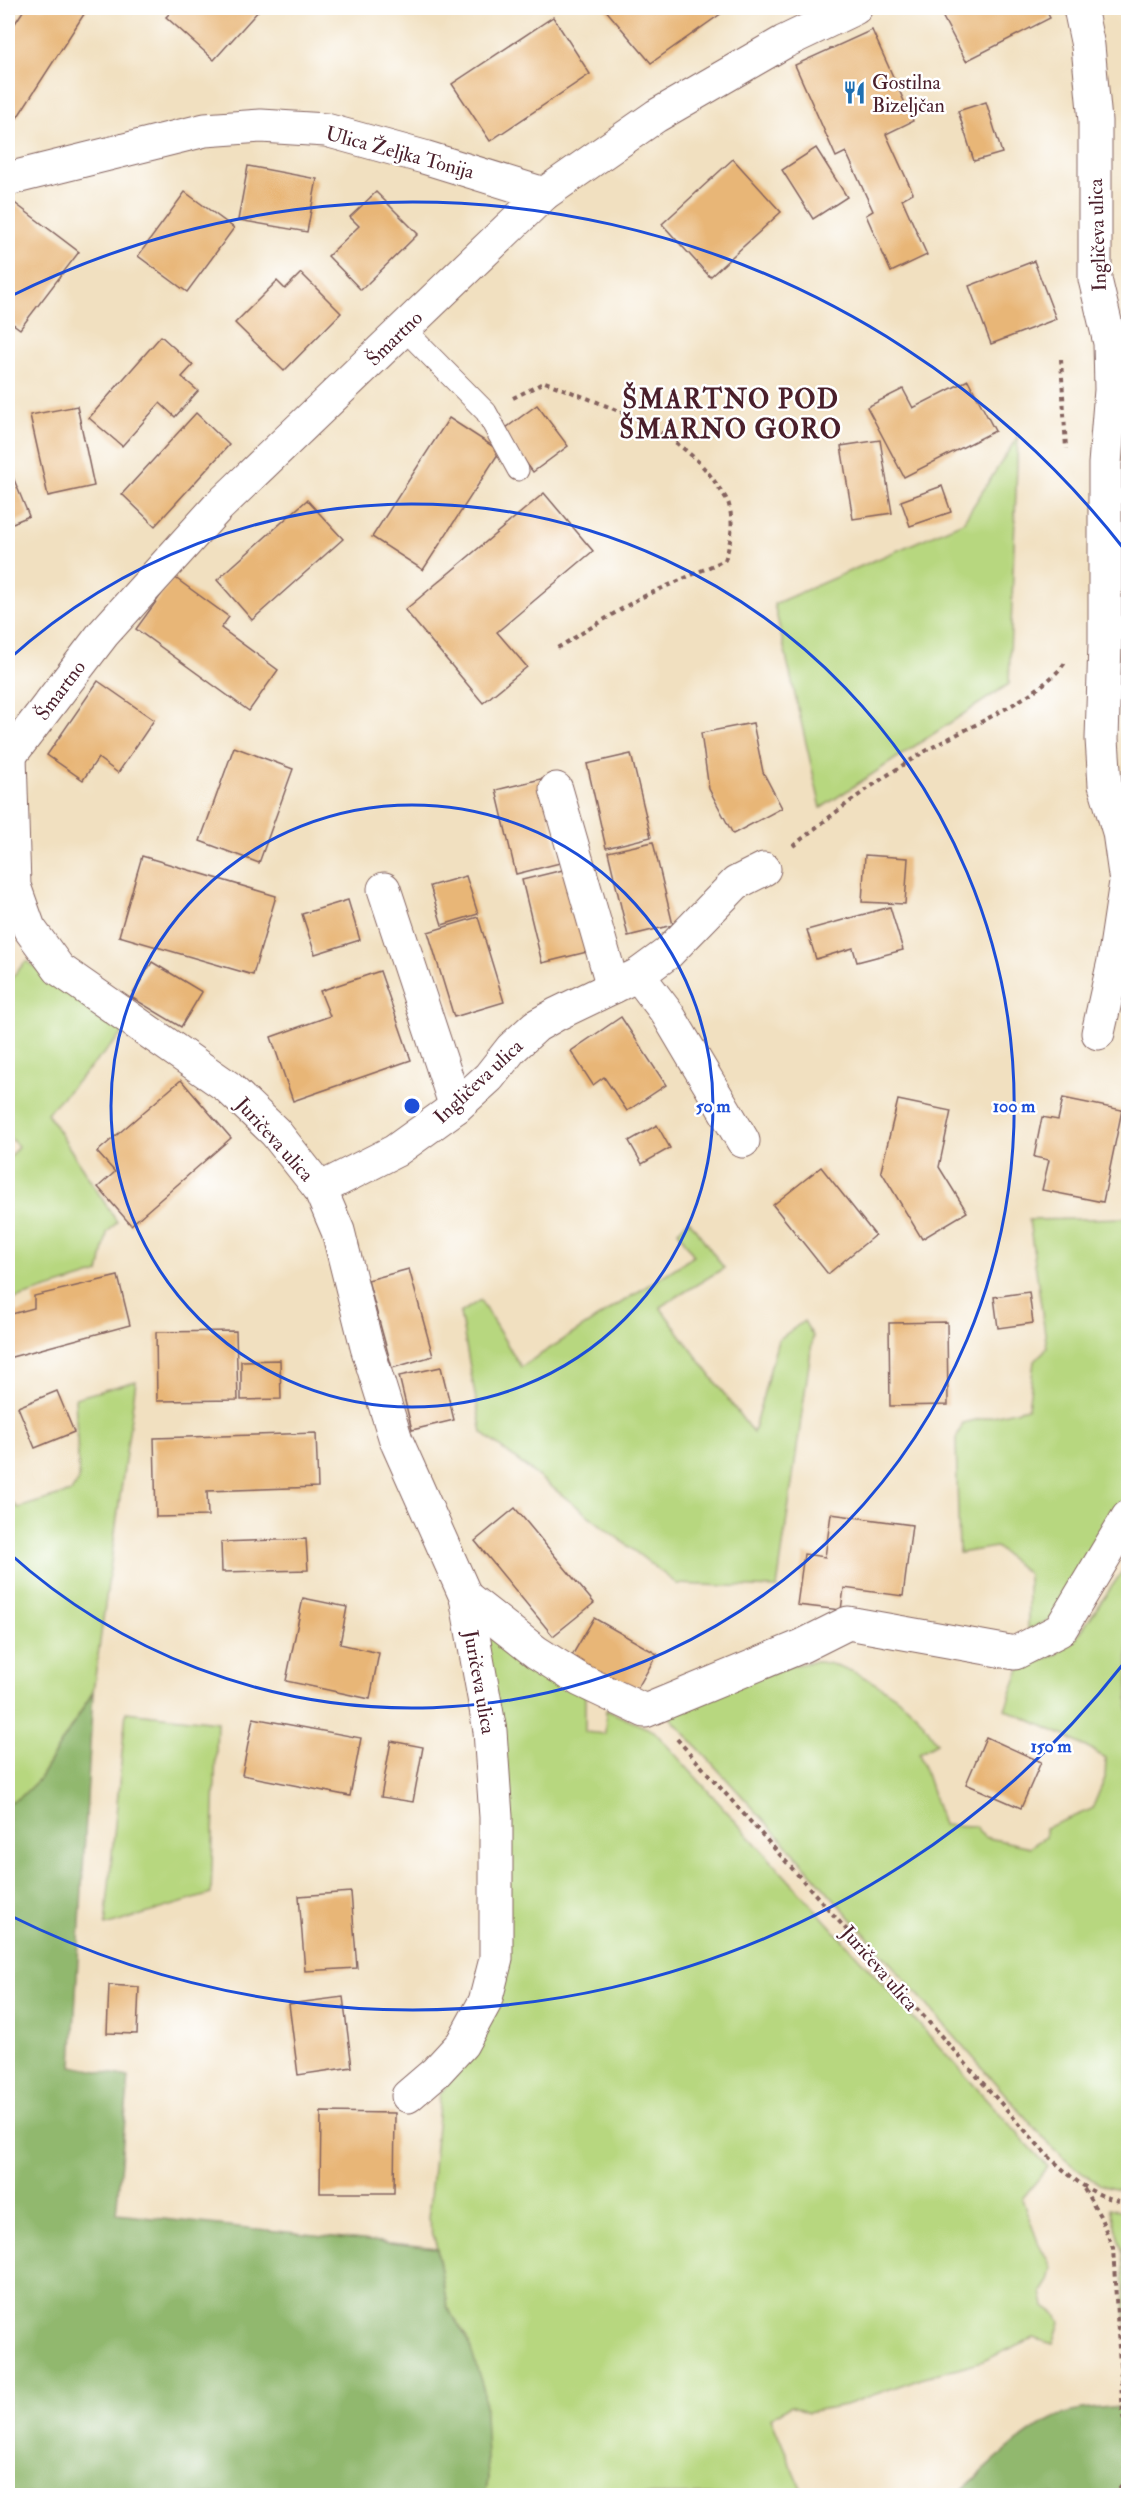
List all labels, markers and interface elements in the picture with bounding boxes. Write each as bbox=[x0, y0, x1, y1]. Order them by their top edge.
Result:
place label: Gostilna Bizeljčan bbox=[872, 70, 945, 118]
restaurant icon: Gostilna Bizeljčan bbox=[841, 80, 867, 106]
street label: Ulica Željka Tonija bbox=[323, 120, 478, 185]
street label: Ingličeva ulica bbox=[1083, 177, 1112, 292]
street label: Šmartno bbox=[360, 305, 428, 371]
district label: ŠMARTNO POD ŠMARNO GORO bbox=[620, 381, 842, 446]
street label: Šmartno bbox=[29, 655, 91, 725]
street label: Ingličeva ulica bbox=[429, 1033, 529, 1129]
street label: Juričeva ulica bbox=[230, 1091, 320, 1187]
text: 50 m bbox=[696, 1095, 731, 1118]
text: 100 m bbox=[993, 1095, 1036, 1118]
centre of rings bbox=[402, 1096, 422, 1116]
street label: Juričeva ulica bbox=[458, 1627, 501, 1737]
text: 150 m bbox=[1030, 1735, 1073, 1758]
street label: Juričeva ulica bbox=[835, 1920, 924, 2017]

